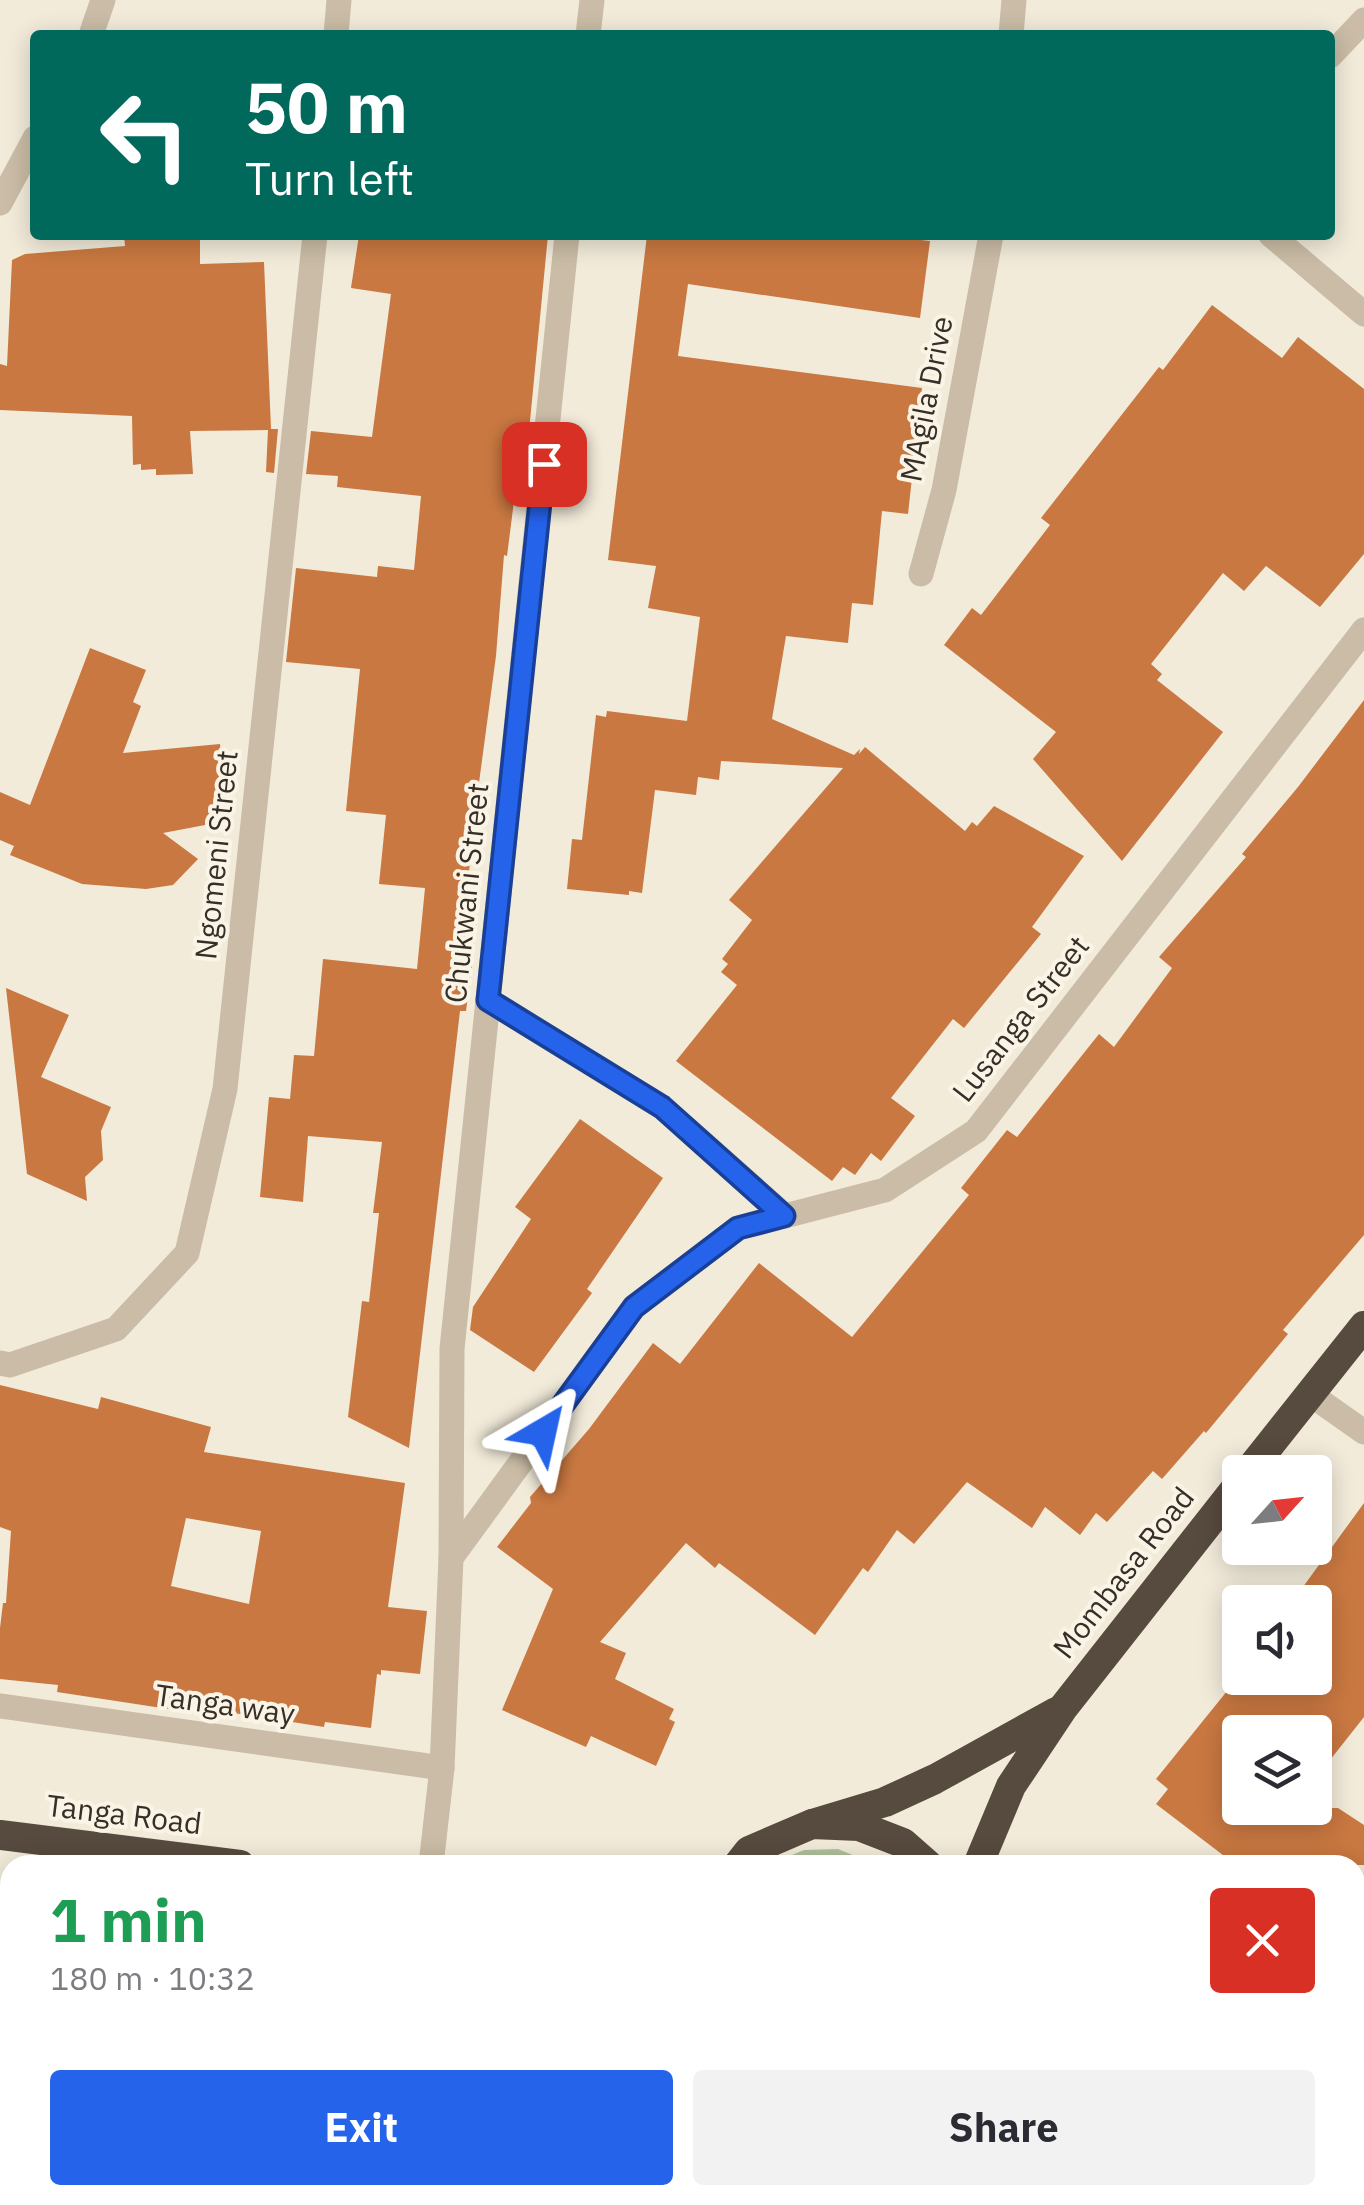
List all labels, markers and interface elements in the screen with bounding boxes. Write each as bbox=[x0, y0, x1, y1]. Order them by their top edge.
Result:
text: 50 m bbox=[245, 61, 408, 152]
icon: left bbox=[80, 70, 210, 200]
text: Turn left bbox=[245, 149, 414, 207]
street label: MAgila Drive bbox=[890, 313, 961, 485]
pin bbox=[502, 422, 587, 507]
icon: arrive bbox=[517, 437, 572, 492]
street label: Ngomeni Street bbox=[185, 748, 246, 961]
street label: Chukwani Street bbox=[435, 781, 496, 1005]
street label: Lusanga Street bbox=[943, 927, 1097, 1109]
position arrow bbox=[491, 1380, 595, 1484]
north arrow bbox=[1222, 1455, 1332, 1565]
map controls bbox=[1222, 1455, 1332, 1825]
street label: Mombasa Road bbox=[1044, 1478, 1202, 1666]
button: sound bbox=[1222, 1585, 1332, 1695]
street label: Tanga way bbox=[153, 1674, 298, 1733]
button: layers bbox=[1222, 1715, 1332, 1825]
street label: Tanga Road bbox=[44, 1785, 204, 1842]
text: 1 min bbox=[50, 1880, 207, 1959]
button: close bbox=[1210, 1888, 1315, 1993]
text: 180 m · 10:32 bbox=[50, 1957, 255, 1999]
button: Exit bbox=[50, 2070, 673, 2185]
button: Share bbox=[693, 2070, 1315, 2185]

